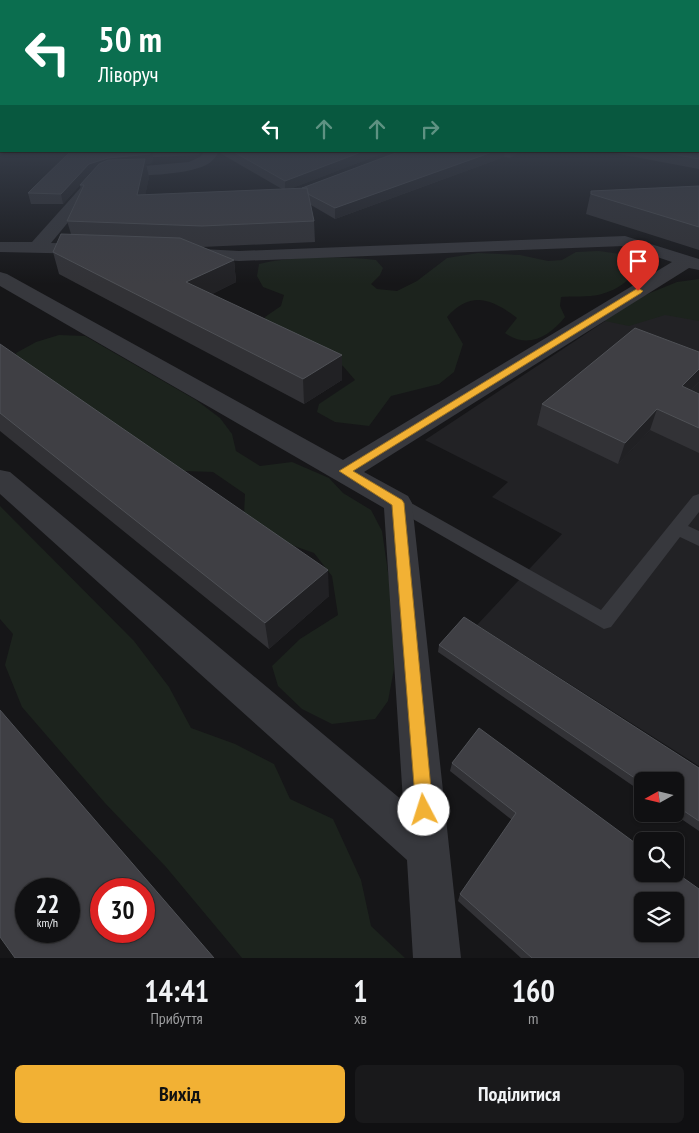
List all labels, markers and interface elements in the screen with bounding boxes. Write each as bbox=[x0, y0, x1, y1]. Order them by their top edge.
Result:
text: 50 m bbox=[98, 16, 162, 62]
icon: left bbox=[15, 20, 80, 85]
text: Ліворуч bbox=[98, 60, 159, 88]
icon: left bbox=[257, 115, 285, 143]
icon: ahead bbox=[310, 115, 338, 143]
icon: ahead bbox=[363, 115, 391, 143]
icon: right bbox=[416, 115, 444, 143]
pin bbox=[617, 240, 659, 291]
icon: arrive bbox=[624, 247, 652, 275]
north arrow bbox=[634, 772, 684, 822]
map controls bbox=[634, 772, 684, 942]
position arrow bbox=[397, 783, 449, 835]
button: search bbox=[634, 832, 684, 882]
speed limit sign: 30 bbox=[90, 878, 155, 943]
text: 22 bbox=[36, 888, 59, 920]
button: layers bbox=[634, 892, 684, 942]
text: km/h bbox=[37, 915, 58, 930]
text: 14:41 bbox=[144, 971, 209, 1010]
text: 1 bbox=[353, 971, 368, 1010]
text: 160 bbox=[512, 971, 555, 1010]
text: Прибуття bbox=[150, 1008, 203, 1028]
text: хв bbox=[354, 1008, 367, 1028]
text: m bbox=[528, 1008, 538, 1028]
button: Вихід bbox=[15, 1065, 345, 1123]
button: Поділитися bbox=[355, 1065, 684, 1123]

